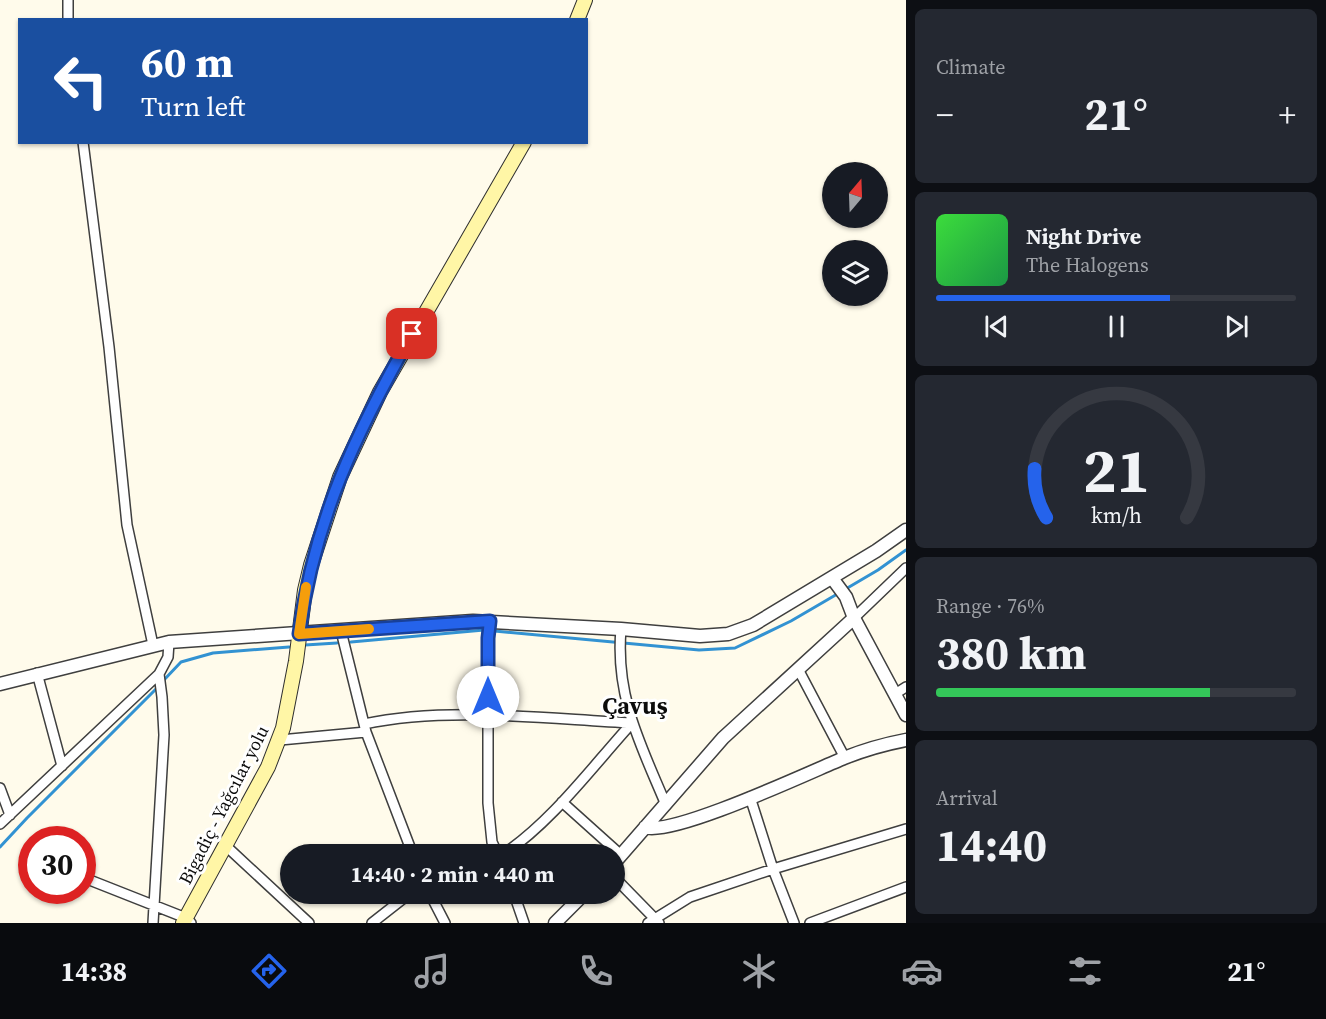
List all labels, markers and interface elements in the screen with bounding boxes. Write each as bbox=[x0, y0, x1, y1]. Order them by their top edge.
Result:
text: 60 m bbox=[141, 33, 234, 91]
icon: left bbox=[42, 42, 120, 120]
text: Climate bbox=[936, 53, 1005, 81]
text: 21° bbox=[1084, 83, 1148, 145]
text: Turn left bbox=[141, 88, 245, 125]
text: − bbox=[936, 92, 954, 137]
text: + bbox=[1278, 92, 1296, 137]
north arrow bbox=[822, 162, 888, 228]
map controls bbox=[822, 162, 888, 306]
text: Night Drive bbox=[1026, 221, 1141, 251]
button: layers bbox=[822, 240, 888, 306]
text: The Halogens bbox=[1026, 251, 1149, 279]
pin bbox=[386, 308, 437, 359]
icon: previous bbox=[980, 310, 1013, 343]
icon: pause bbox=[1100, 310, 1133, 343]
icon: next bbox=[1220, 310, 1253, 343]
icon: arrive bbox=[395, 317, 428, 350]
text: 21 bbox=[1082, 428, 1150, 514]
text: km/h bbox=[1090, 502, 1142, 531]
text: Range · 76% bbox=[936, 592, 1045, 620]
text: 380 km bbox=[936, 622, 1087, 684]
position arrow bbox=[456, 665, 520, 729]
district label: Çavuş bbox=[602, 689, 668, 722]
street label: Bigadiç - Yağcılar yolu bbox=[173, 721, 274, 888]
text: Arrival bbox=[936, 784, 998, 812]
text: 14:40 bbox=[936, 814, 1047, 876]
speed limit sign: 30 bbox=[18, 826, 96, 904]
text: 14:40 · 2 min · 440 m bbox=[351, 859, 554, 889]
icon: directions bbox=[248, 950, 290, 992]
icon: music bbox=[411, 950, 453, 992]
icon: phone bbox=[575, 950, 617, 992]
icon: climate bbox=[738, 950, 780, 992]
icon: car bbox=[901, 950, 943, 992]
icon: filters bbox=[1064, 950, 1106, 992]
text: 14:38 bbox=[61, 953, 127, 990]
text: 21° bbox=[1227, 953, 1265, 990]

